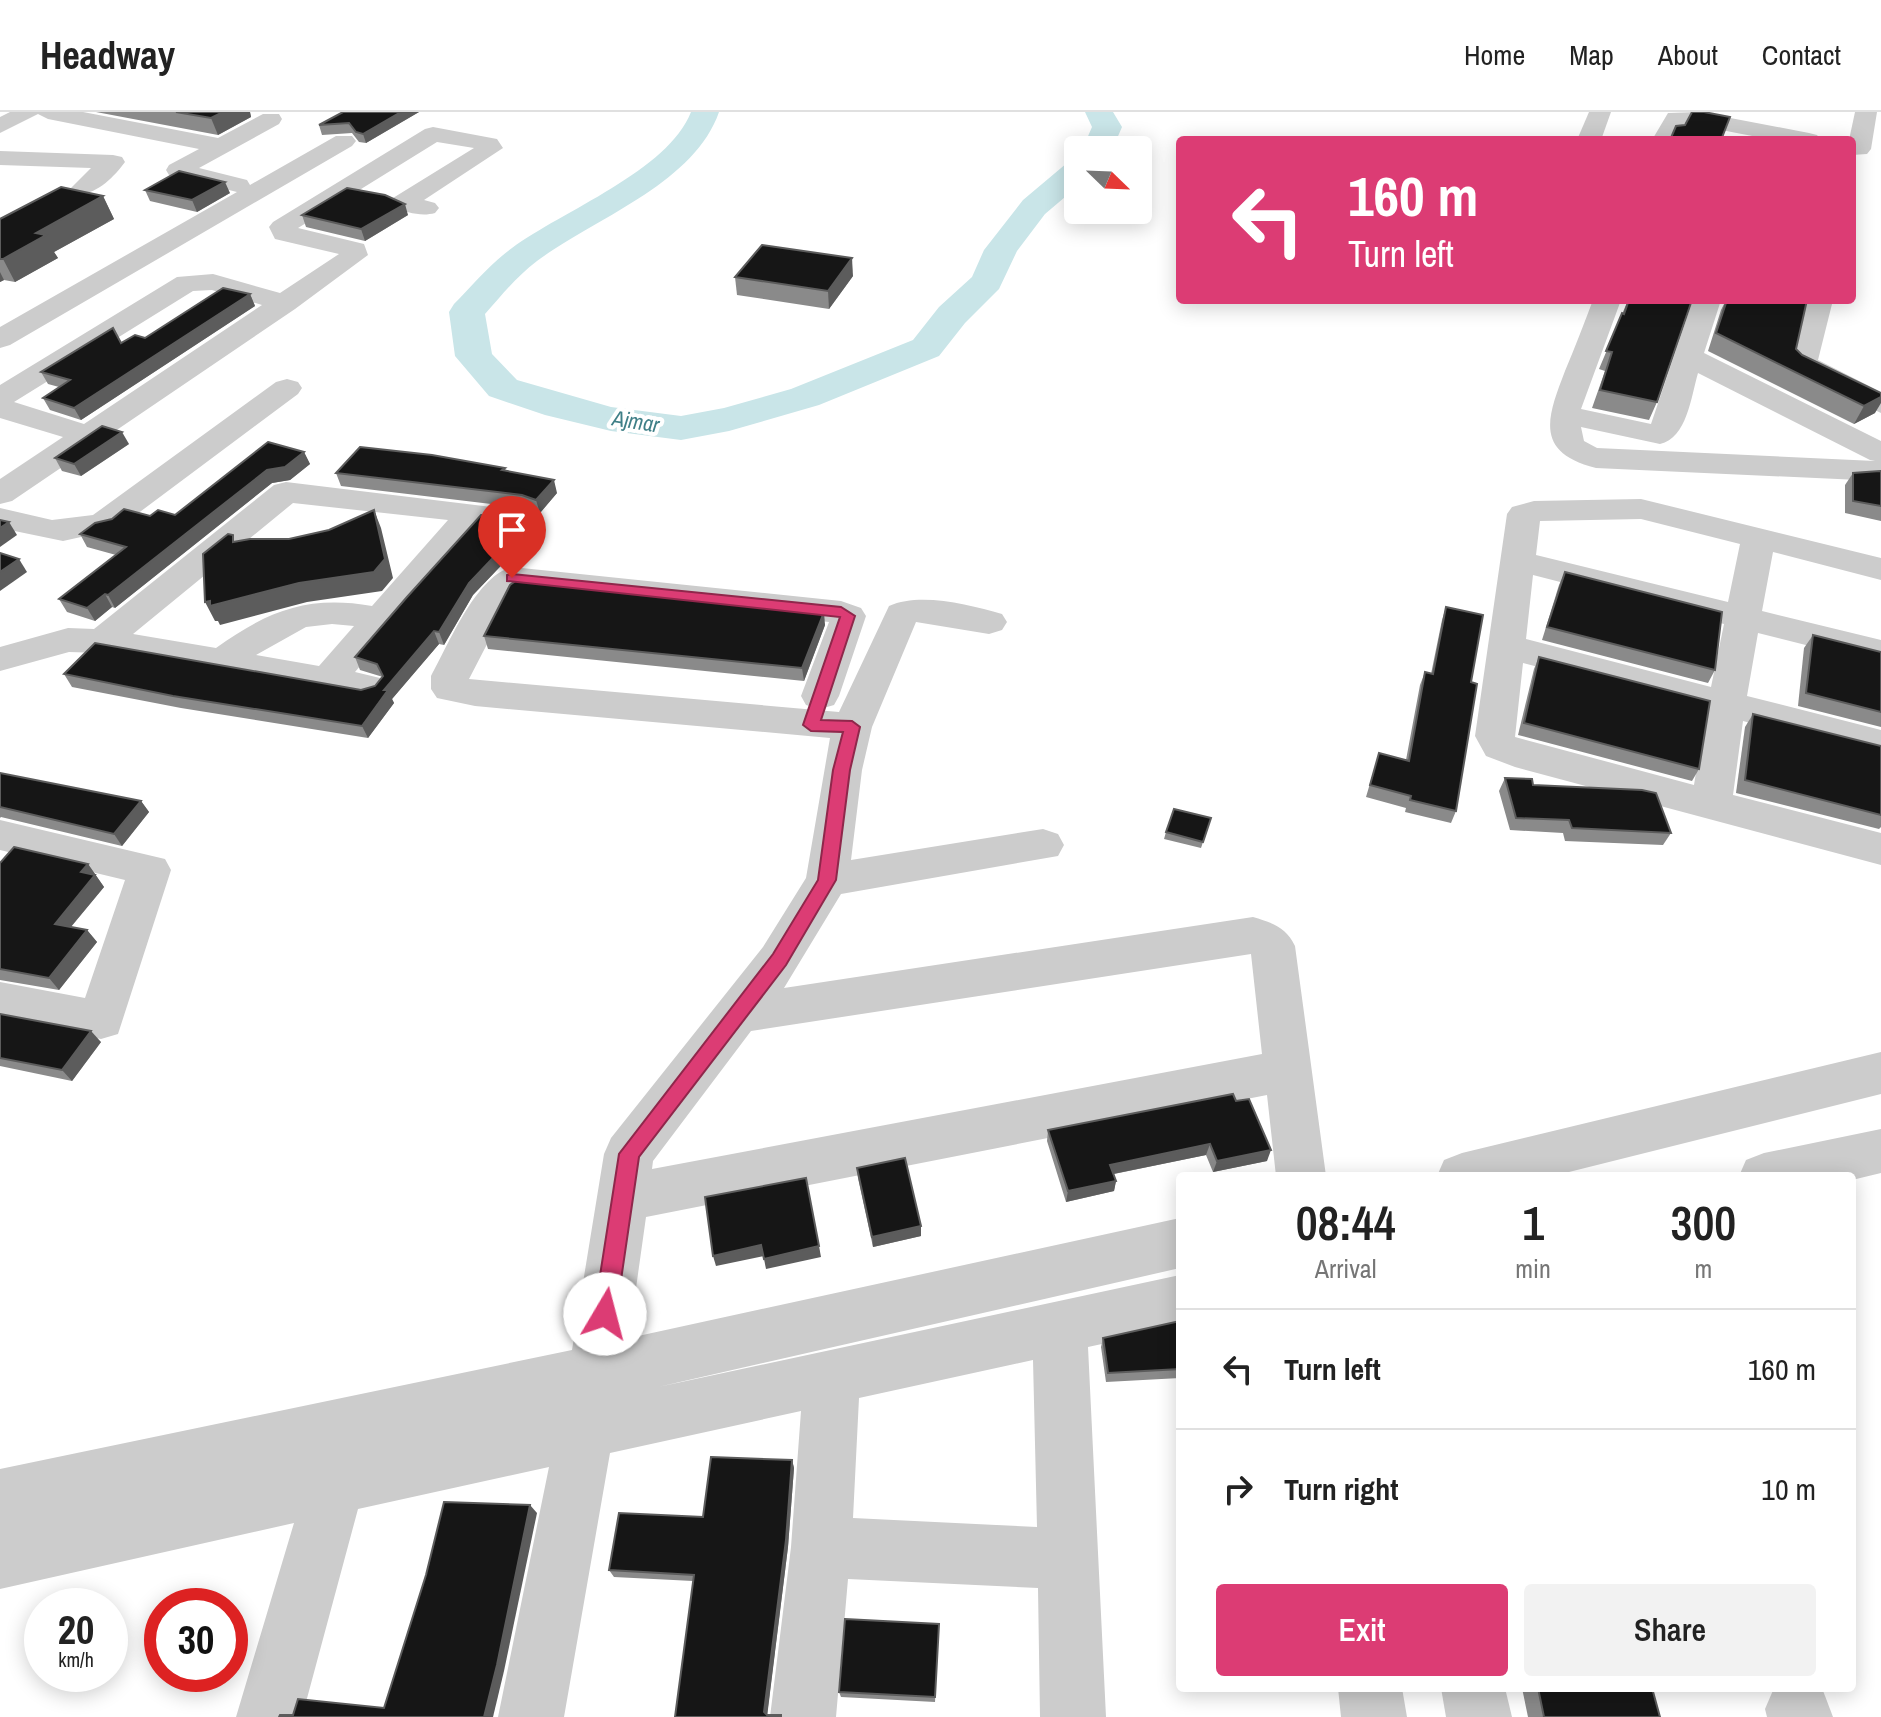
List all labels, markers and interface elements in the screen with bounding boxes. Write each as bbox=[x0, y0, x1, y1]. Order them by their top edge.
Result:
text: Headway bbox=[40, 30, 175, 81]
text: Home bbox=[1464, 36, 1525, 74]
text: Map bbox=[1569, 36, 1614, 74]
text: About bbox=[1658, 36, 1718, 74]
text: Contact bbox=[1762, 36, 1841, 74]
north arrow bbox=[1064, 136, 1152, 224]
map controls bbox=[1064, 136, 1152, 224]
text: 160 m bbox=[1348, 158, 1478, 233]
icon: left bbox=[1216, 168, 1320, 272]
text: Turn left bbox=[1348, 230, 1454, 278]
water label: Ajmar bbox=[609, 402, 663, 440]
pin bbox=[478, 496, 546, 578]
icon: arrive bbox=[490, 508, 534, 552]
text: 08:44 bbox=[1296, 1190, 1396, 1255]
text: 1 bbox=[1522, 1190, 1544, 1255]
text: 300 bbox=[1671, 1190, 1736, 1255]
text: Arrival bbox=[1315, 1251, 1376, 1286]
text: min bbox=[1515, 1251, 1551, 1286]
text: m bbox=[1695, 1251, 1712, 1286]
position arrow bbox=[563, 1272, 647, 1356]
icon: left bbox=[1216, 1347, 1260, 1391]
text: Turn left bbox=[1284, 1349, 1381, 1389]
text: 160 m bbox=[1748, 1349, 1816, 1389]
icon: right bbox=[1216, 1467, 1260, 1511]
text: Turn right bbox=[1284, 1469, 1398, 1509]
text: 10 m bbox=[1761, 1469, 1816, 1509]
button: Exit bbox=[1216, 1584, 1508, 1676]
button: Share bbox=[1524, 1584, 1816, 1676]
speed limit sign: 30 bbox=[144, 1588, 248, 1692]
text: 20 bbox=[58, 1603, 94, 1656]
text: km/h bbox=[58, 1646, 94, 1673]

